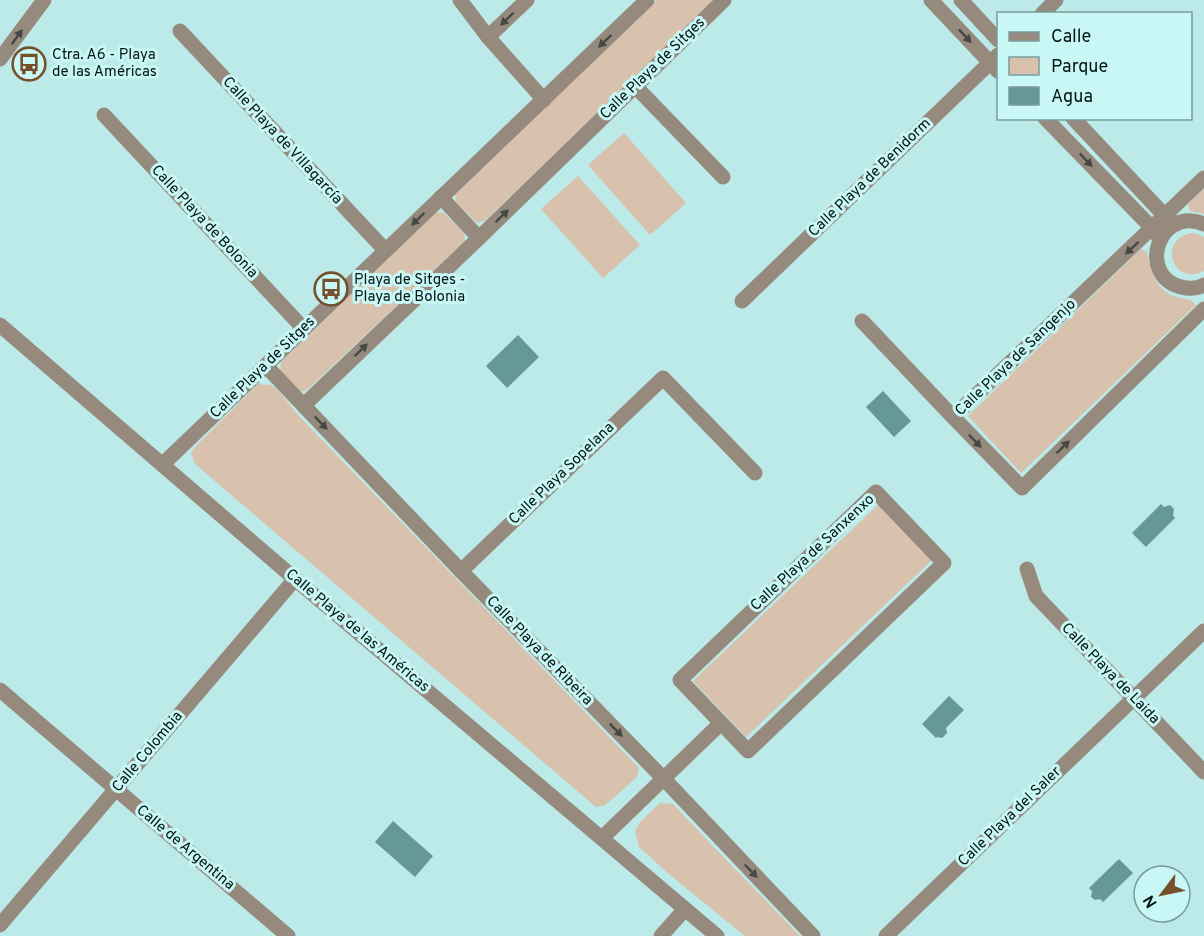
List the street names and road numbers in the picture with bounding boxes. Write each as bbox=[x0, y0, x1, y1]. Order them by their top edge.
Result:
street label: Calle Playa de Sitges bbox=[596, 14, 710, 124]
street label: Calle Playa de Villagarcía bbox=[218, 73, 346, 209]
street label: Calle Playa de Benidorm bbox=[805, 115, 935, 241]
street label: Calle Playa de Bolonia bbox=[147, 161, 261, 283]
street label: Calle Playa de Sangenjo bbox=[952, 295, 1080, 421]
street label: Calle Playa de Sitges bbox=[206, 313, 320, 423]
street label: Calle Playa Sopelana bbox=[505, 419, 619, 529]
street label: Calle Playa de Sanxenxo bbox=[747, 490, 879, 616]
street label: Calle Playa de las Américas bbox=[281, 565, 433, 697]
street label: Calle Playa de Ribeira bbox=[482, 592, 596, 710]
street label: Calle Playa de Laida bbox=[1057, 619, 1163, 729]
street label: Calle Colombia bbox=[108, 707, 188, 797]
street label: Calle Playa del Saler bbox=[954, 763, 1066, 871]
street label: Calle de Argentina bbox=[132, 801, 238, 895]

